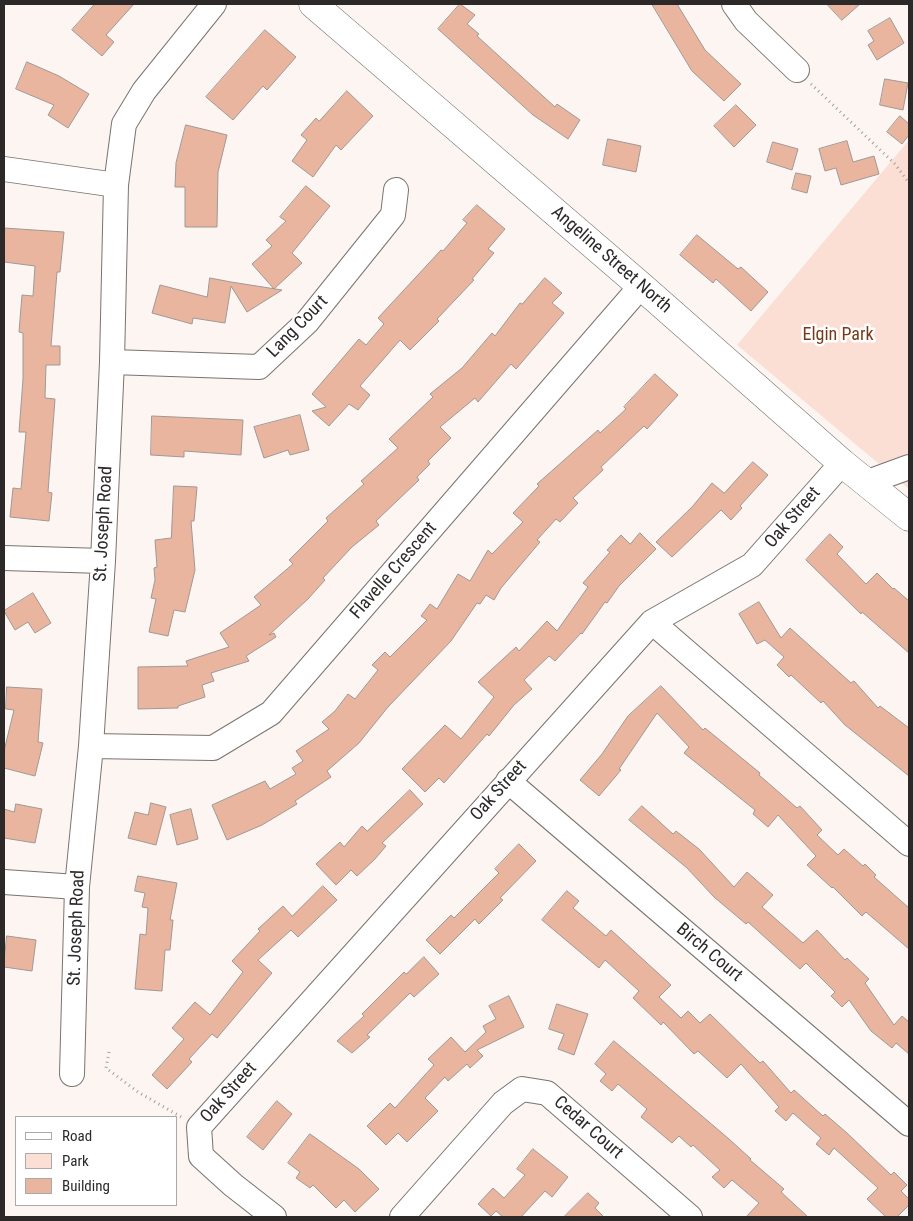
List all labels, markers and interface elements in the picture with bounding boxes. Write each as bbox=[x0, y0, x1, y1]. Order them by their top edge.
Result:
street label: Angeline Street North bbox=[546, 202, 676, 318]
street label: Lang Court bbox=[263, 291, 333, 363]
park label: Elgin Park bbox=[802, 324, 874, 346]
street label: St. Joseph Road bbox=[90, 466, 118, 582]
street label: Oak Street bbox=[761, 483, 825, 553]
street label: Flavelle Crescent bbox=[346, 518, 442, 624]
street label: Oak Street bbox=[466, 756, 532, 826]
street label: St. Joseph Road bbox=[64, 870, 90, 986]
street label: Birch Court bbox=[672, 919, 746, 987]
street label: Oak Street bbox=[196, 1058, 262, 1128]
street label: Cedar Court bbox=[549, 1092, 627, 1164]
legend bbox=[15, 1116, 178, 1206]
text: Road bbox=[62, 1127, 92, 1145]
text: Park bbox=[62, 1152, 89, 1170]
text: Building bbox=[62, 1177, 110, 1195]

